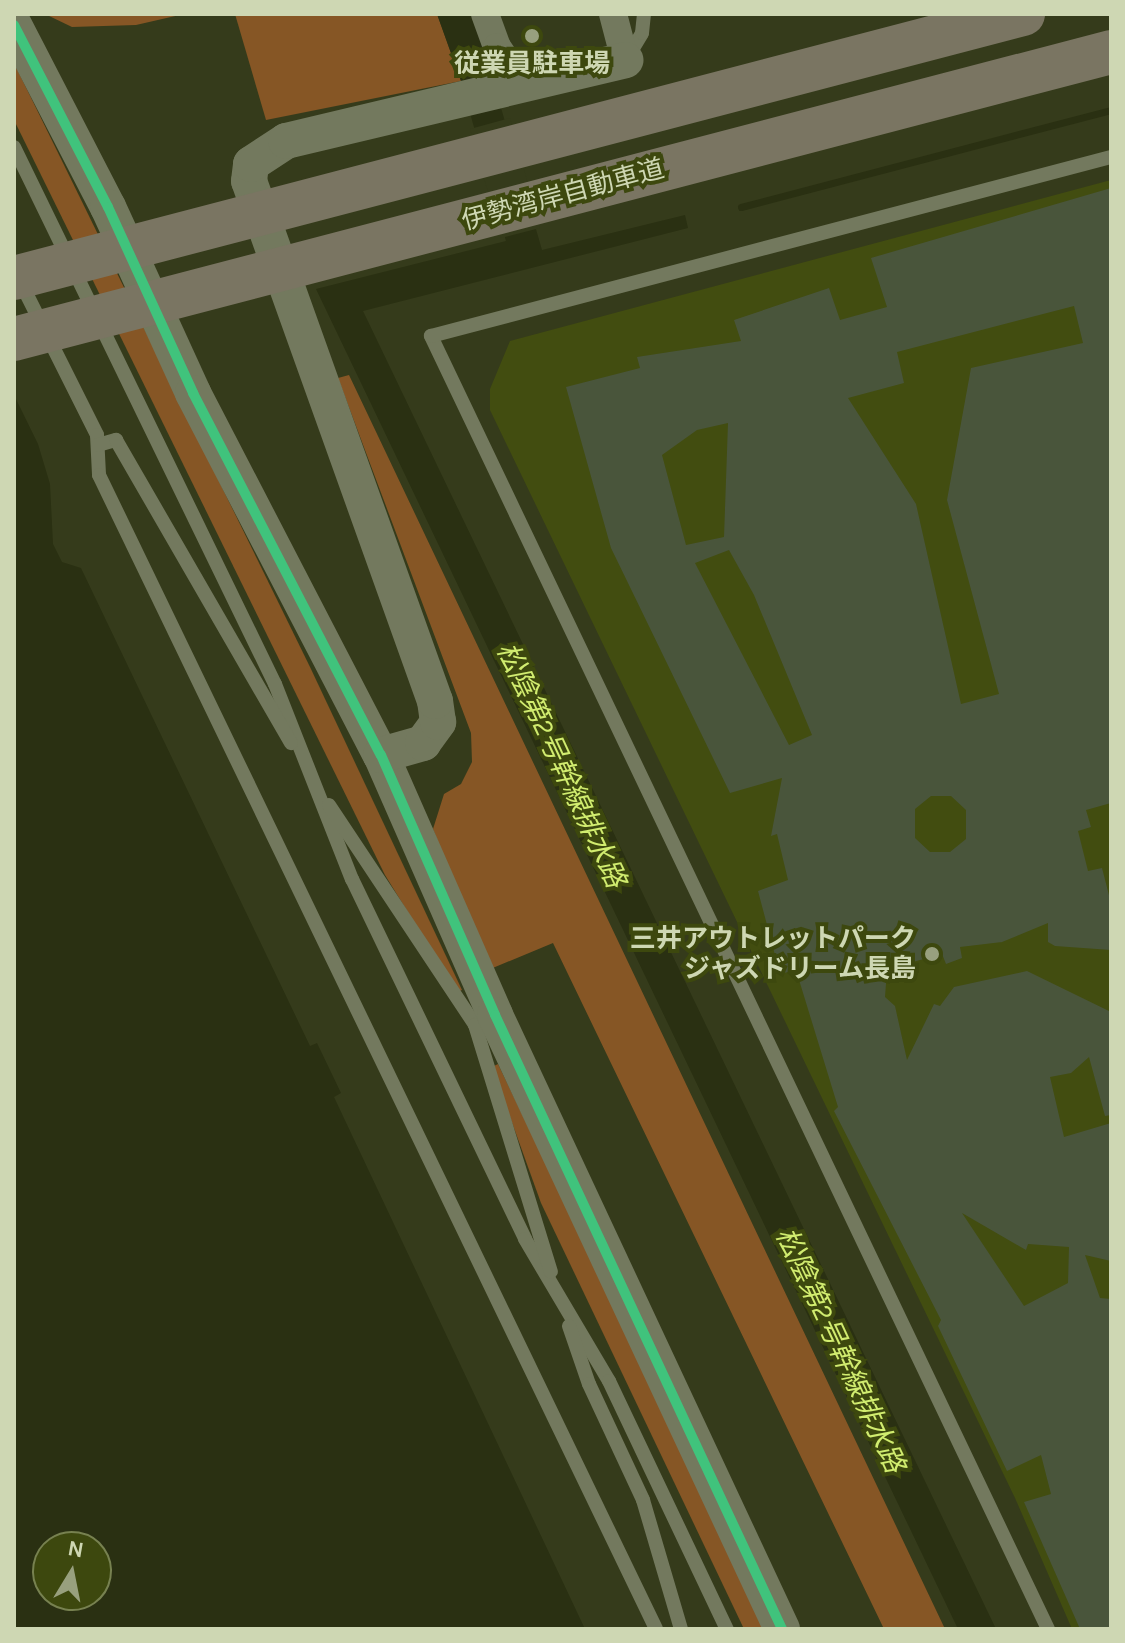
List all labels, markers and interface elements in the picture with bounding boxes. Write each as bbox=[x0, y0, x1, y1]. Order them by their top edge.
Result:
marker: 従業員駐車場 bbox=[523, 27, 541, 45]
place label: 従業員駐車場 bbox=[454, 48, 610, 80]
street label: 伊勢湾岸自動車道 bbox=[459, 153, 667, 237]
water label: 松陰第2号幹線排水路 bbox=[489, 637, 633, 893]
place label: 三井アウトレットパーク ジャズドリーム長島 bbox=[630, 923, 916, 984]
marker: 三井アウトレットパーク ジャズドリーム長島 bbox=[923, 945, 941, 963]
water label: 松陰第2号幹線排水路 bbox=[768, 1222, 912, 1478]
north arrow bbox=[32, 1531, 112, 1611]
text: N bbox=[66, 1535, 86, 1564]

